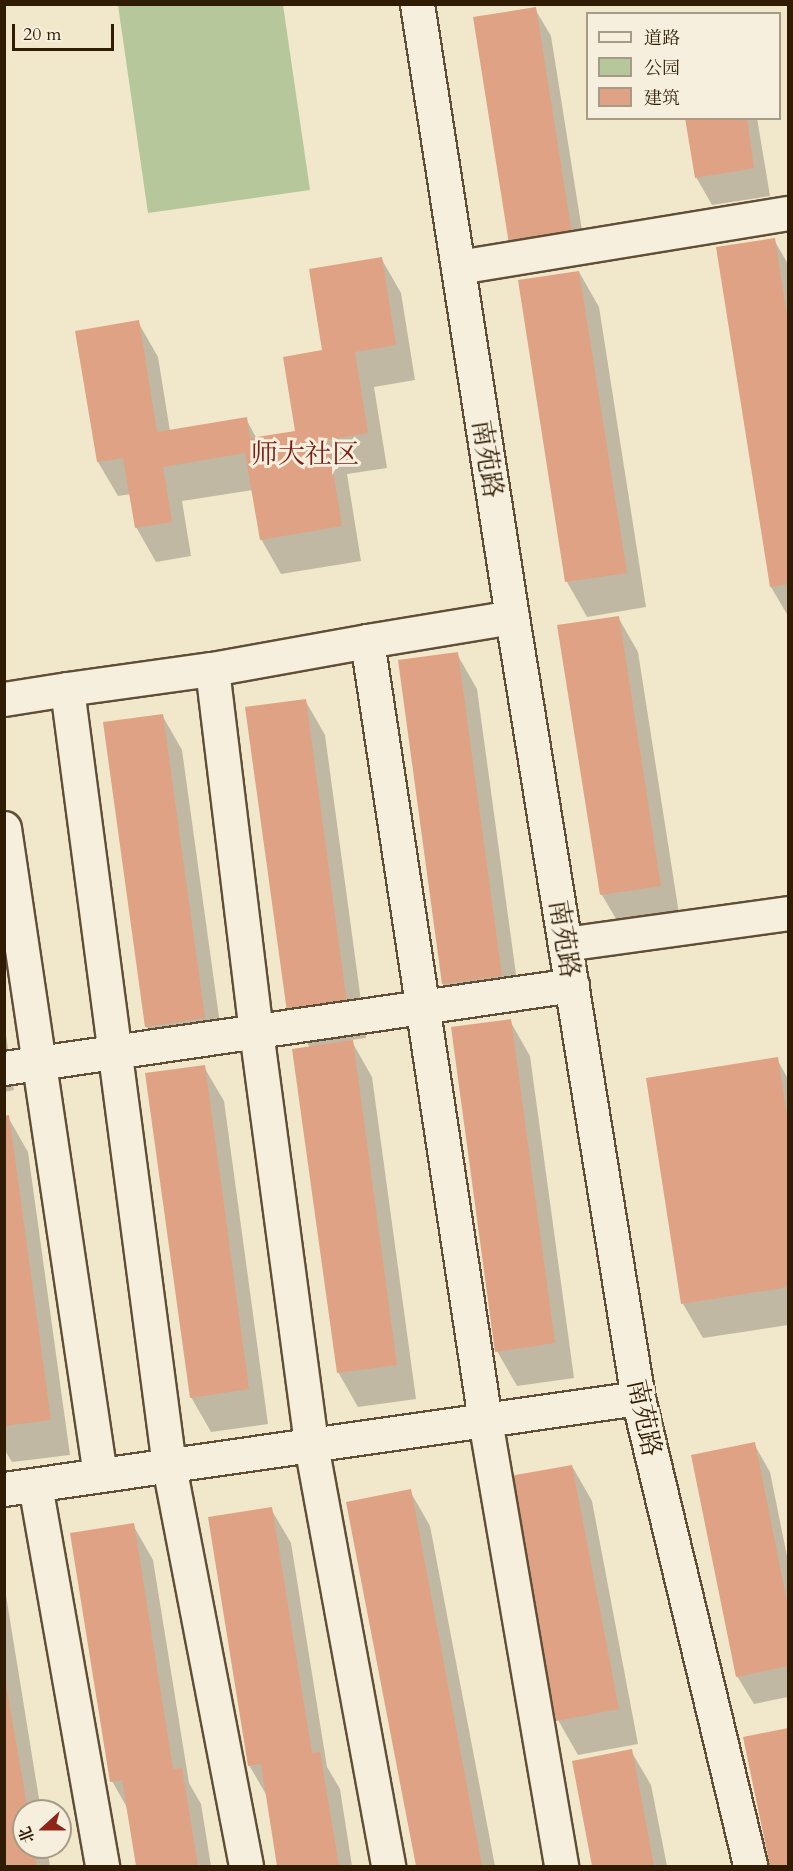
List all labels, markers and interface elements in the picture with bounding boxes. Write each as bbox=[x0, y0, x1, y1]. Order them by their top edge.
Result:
scale bar bbox=[15, 12, 117, 50]
legend bbox=[586, 12, 781, 120]
text: 20 m bbox=[23, 22, 62, 47]
text: 道路 bbox=[644, 26, 680, 51]
text: 公园 bbox=[644, 56, 680, 81]
text: 建筑 bbox=[644, 86, 680, 111]
street label: 南苑路 bbox=[465, 418, 509, 500]
district label: 师大社区 bbox=[251, 439, 359, 471]
street label: 南苑路 bbox=[542, 898, 586, 980]
street label: 南苑路 bbox=[621, 1377, 667, 1459]
north arrow bbox=[12, 1799, 72, 1859]
text: 北 bbox=[14, 1823, 40, 1846]

